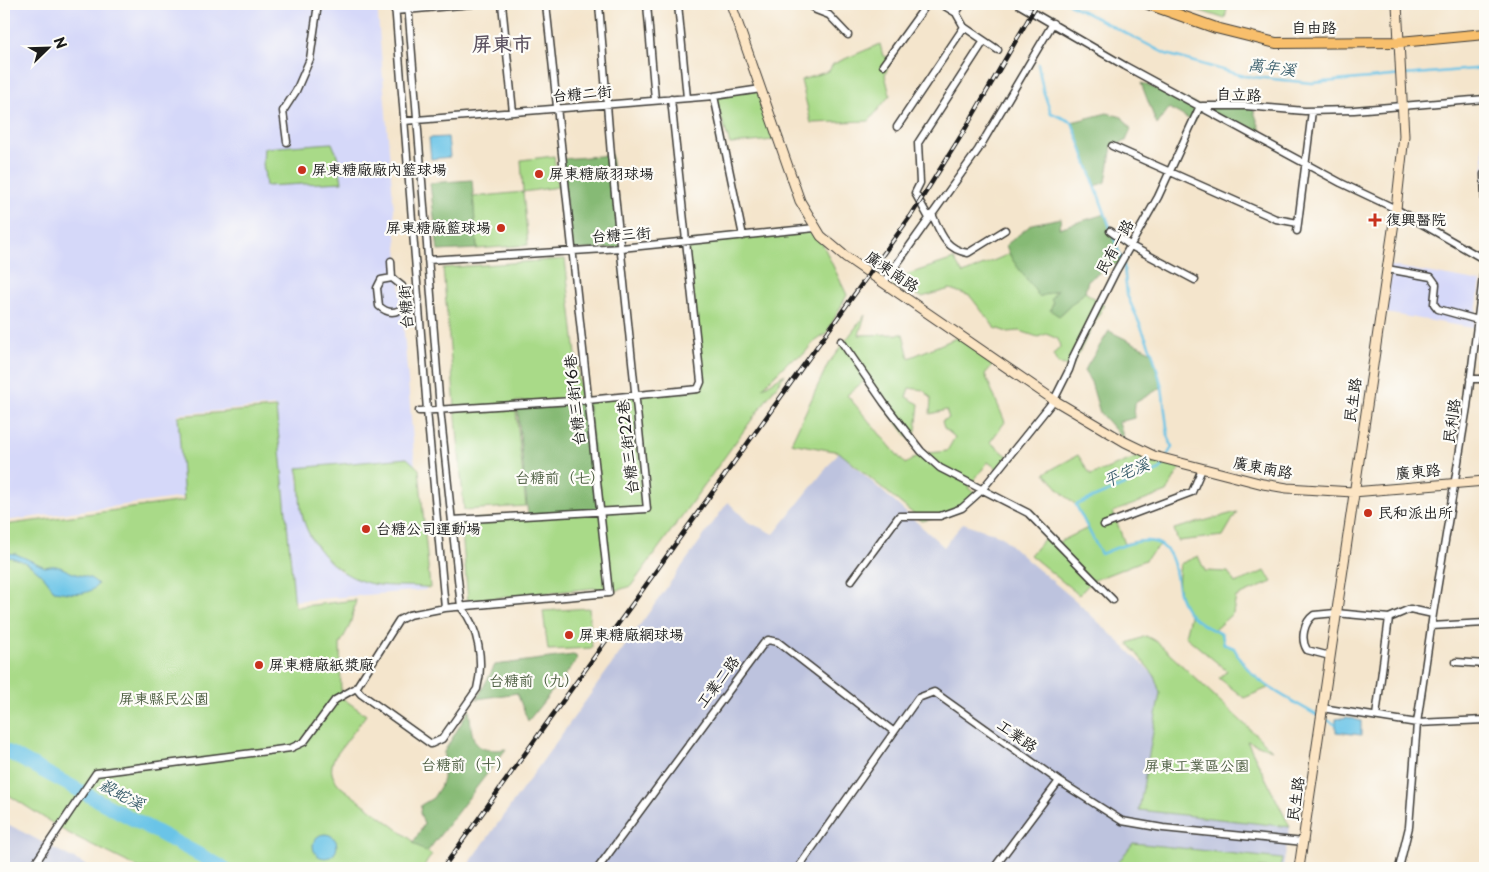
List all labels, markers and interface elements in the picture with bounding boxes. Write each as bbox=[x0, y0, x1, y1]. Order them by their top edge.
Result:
street label: 自由路 bbox=[1291, 15, 1337, 38]
north arrow bbox=[22, 22, 72, 72]
district label: 屏東市 bbox=[472, 28, 532, 58]
text: N bbox=[49, 34, 72, 52]
water label: 萬年溪 bbox=[1247, 51, 1298, 81]
street label: 台糖二街 bbox=[551, 78, 613, 107]
street label: 自立路 bbox=[1216, 81, 1262, 106]
place label: 屏東糖廠廠内籃球場 bbox=[312, 157, 447, 180]
place label: 屏東糖廠羽球場 bbox=[549, 161, 654, 184]
marker: 屏東糖廠廠内籃球場 bbox=[296, 164, 308, 176]
marker: 屏東糖廠羽球場 bbox=[533, 168, 545, 180]
place label: 復興醫院 bbox=[1386, 207, 1446, 230]
marker: 復興醫院 bbox=[1368, 213, 1382, 227]
street label: 民有一路 bbox=[1089, 214, 1138, 278]
place label: 屏東糖廠籃球場 bbox=[386, 215, 491, 238]
street label: 台糖三街 bbox=[590, 220, 652, 247]
marker: 屏東糖廠籃球場 bbox=[495, 222, 507, 234]
street label: 廣東南路 bbox=[862, 244, 924, 297]
street label: 台糖街 bbox=[391, 284, 418, 330]
street label: 台糖三街16巷 bbox=[557, 353, 590, 447]
street label: 民生路 bbox=[1337, 376, 1366, 424]
street label: 民利路 bbox=[1436, 397, 1465, 445]
street label: 台糖三街22巷 bbox=[610, 399, 643, 496]
water label: 平宅溪 bbox=[1099, 450, 1153, 492]
street label: 廣東南路 bbox=[1232, 450, 1295, 484]
street label: 廣東路 bbox=[1394, 457, 1441, 484]
park label: 台糖前（七） bbox=[515, 465, 605, 488]
place label: 民和派出所 bbox=[1378, 500, 1453, 523]
marker: 民和派出所 bbox=[1362, 507, 1374, 519]
place label: 台糖公司運動場 bbox=[376, 516, 481, 539]
marker: 台糖公司運動場 bbox=[360, 523, 372, 535]
place label: 屏東糖廠網球場 bbox=[579, 622, 684, 645]
marker: 屏東糖廠網球場 bbox=[563, 629, 575, 641]
street label: 工業二路 bbox=[690, 650, 744, 712]
place label: 屏東糖廠紙漿廠 bbox=[269, 652, 374, 675]
marker: 屏東糖廠紙漿廠 bbox=[253, 659, 265, 671]
park label: 台糖前（九） bbox=[489, 668, 579, 691]
park label: 屏東縣民公園 bbox=[119, 686, 209, 709]
street label: 工業路 bbox=[993, 712, 1043, 757]
park label: 台糖前（十） bbox=[421, 752, 511, 775]
park label: 屏東工業區公園 bbox=[1144, 753, 1250, 776]
water label: 殺蛇溪 bbox=[96, 771, 150, 815]
street label: 民生路 bbox=[1280, 775, 1309, 823]

